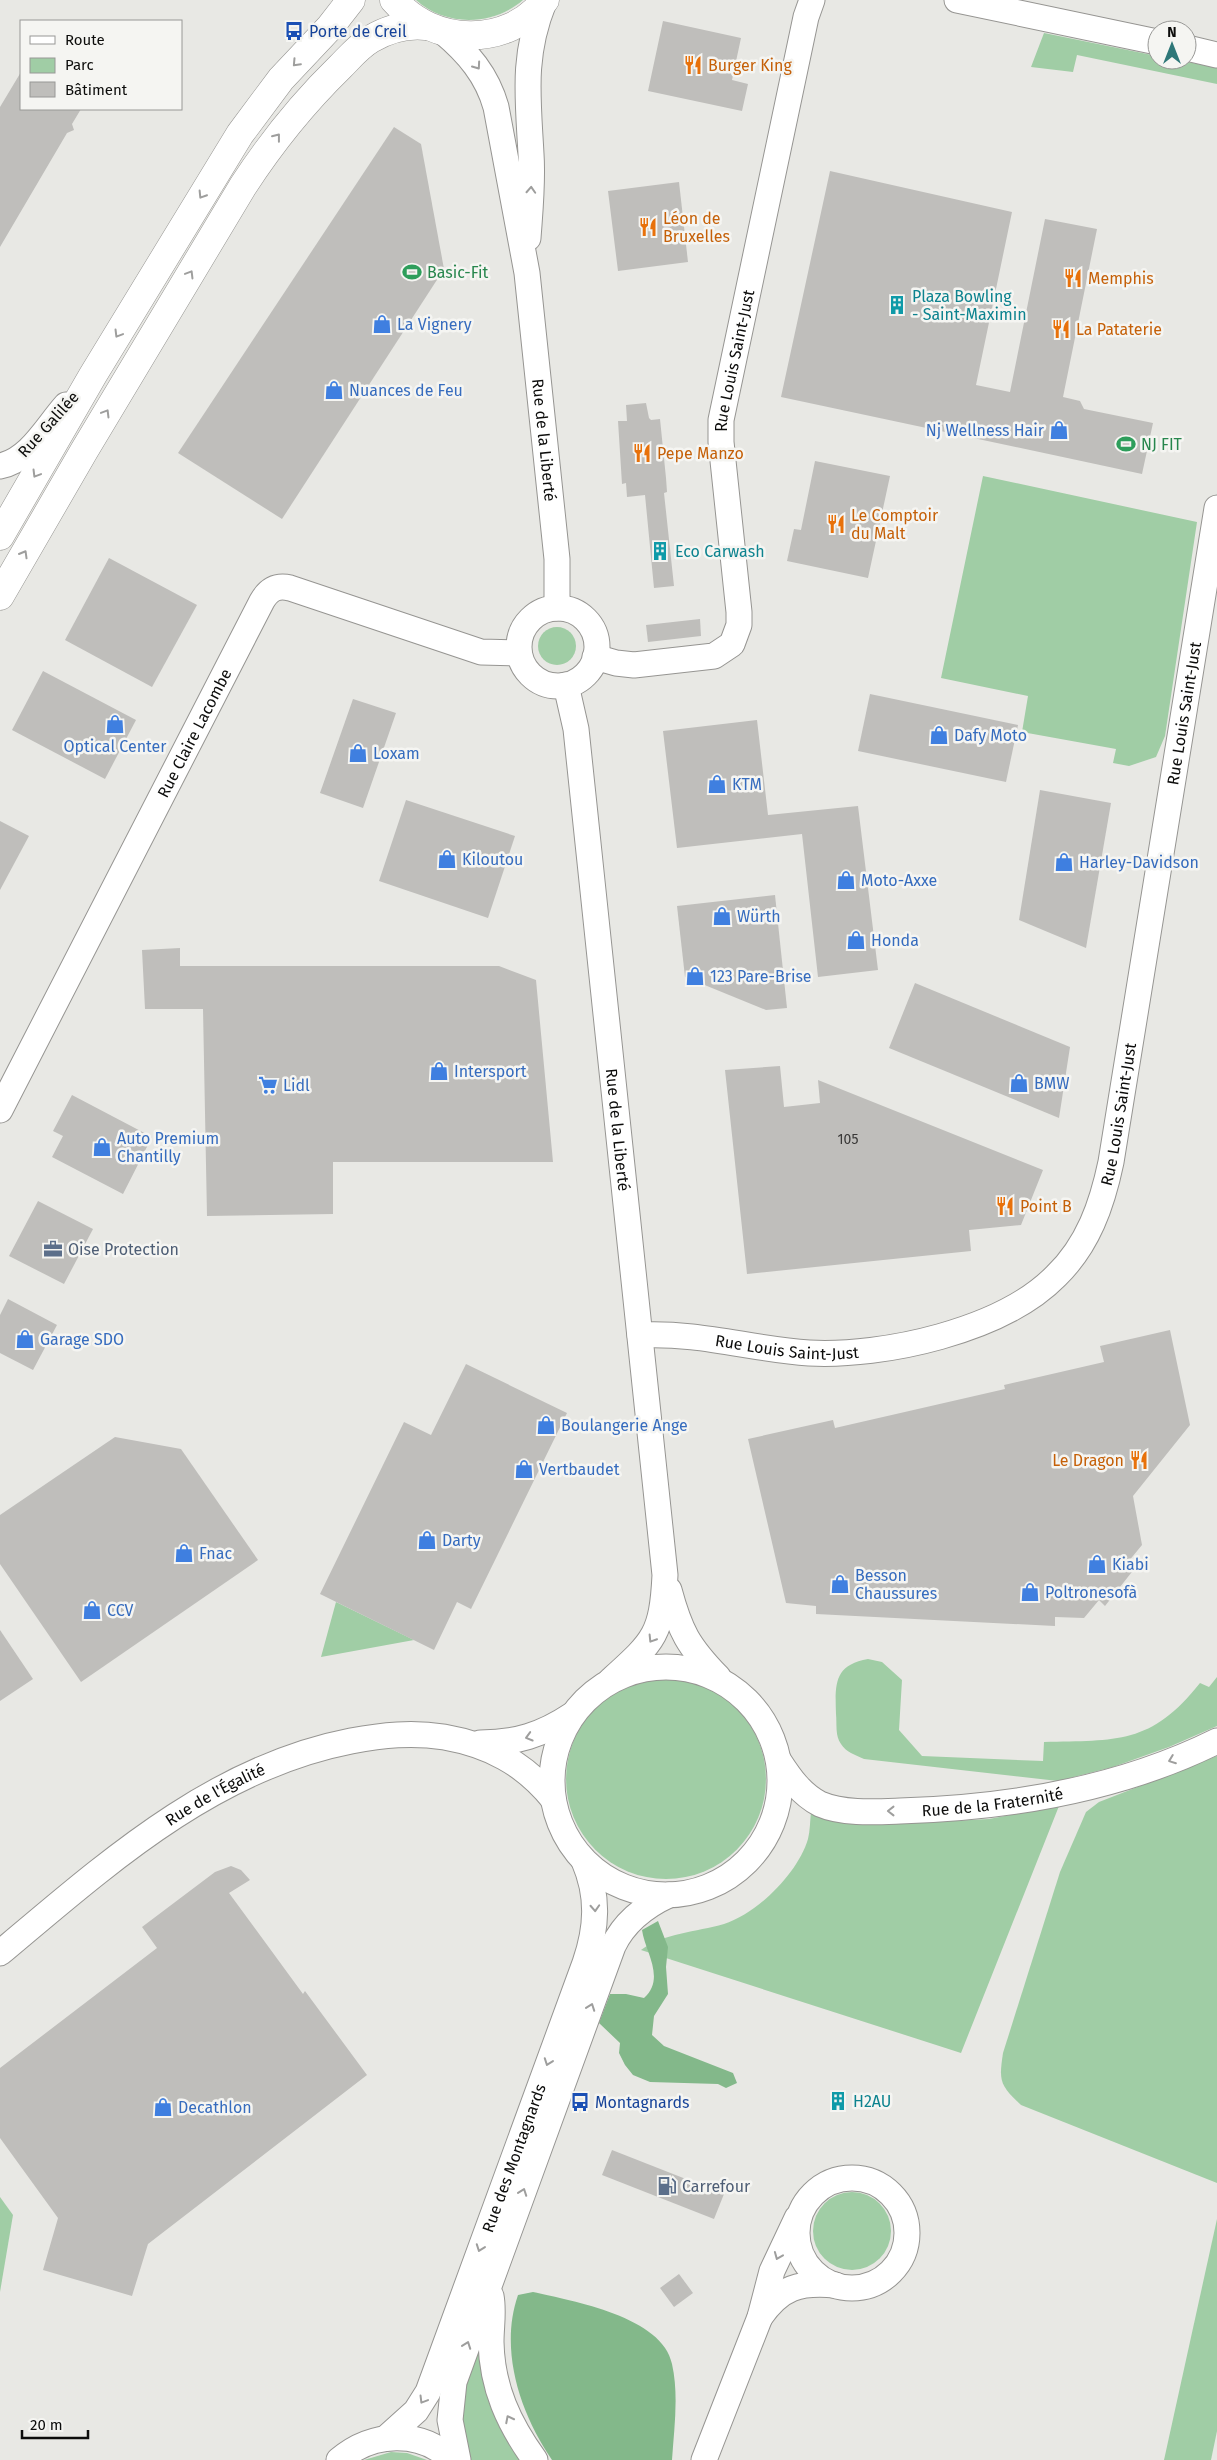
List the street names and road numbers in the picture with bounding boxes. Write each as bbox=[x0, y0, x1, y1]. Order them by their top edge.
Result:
street label: Rue Louis Saint-Just bbox=[712, 288, 758, 432]
street label: Rue de la Liberté bbox=[528, 378, 560, 502]
street label: Rue Galilée bbox=[14, 388, 83, 461]
street label: Rue Louis Saint-Just bbox=[1163, 640, 1205, 786]
street label: Rue Claire Lacombe bbox=[153, 666, 236, 801]
street label: Rue Louis Saint-Just bbox=[1097, 1041, 1140, 1188]
street label: Rue de la Liberté bbox=[602, 1067, 634, 1192]
street label: Rue Louis Saint-Just bbox=[714, 1331, 860, 1363]
street label: Rue de l'Égalité bbox=[162, 1760, 268, 1830]
street label: Rue de la Fraternité bbox=[921, 1784, 1065, 1820]
street label: Rue des Montagnards bbox=[478, 2081, 550, 2235]

